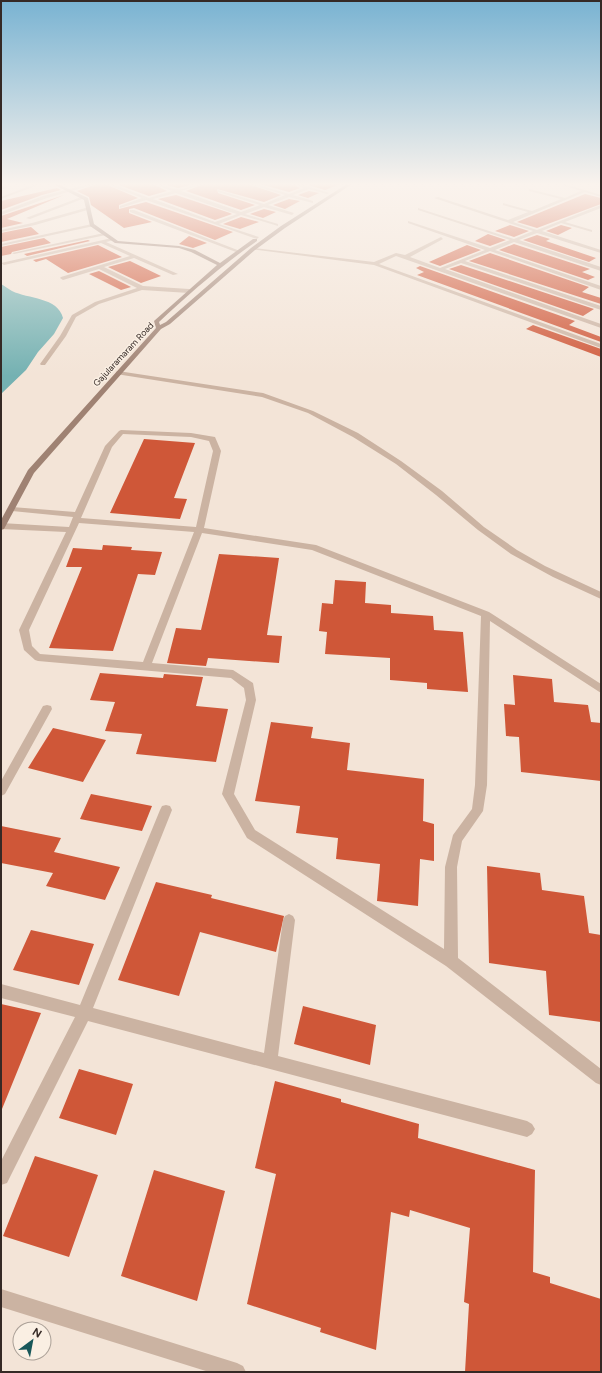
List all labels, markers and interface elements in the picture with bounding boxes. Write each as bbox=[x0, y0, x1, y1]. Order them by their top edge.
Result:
street label: Gajularamaram Road bbox=[90, 320, 156, 388]
north arrow bbox=[12, 1321, 52, 1361]
text: N bbox=[30, 1325, 44, 1341]

